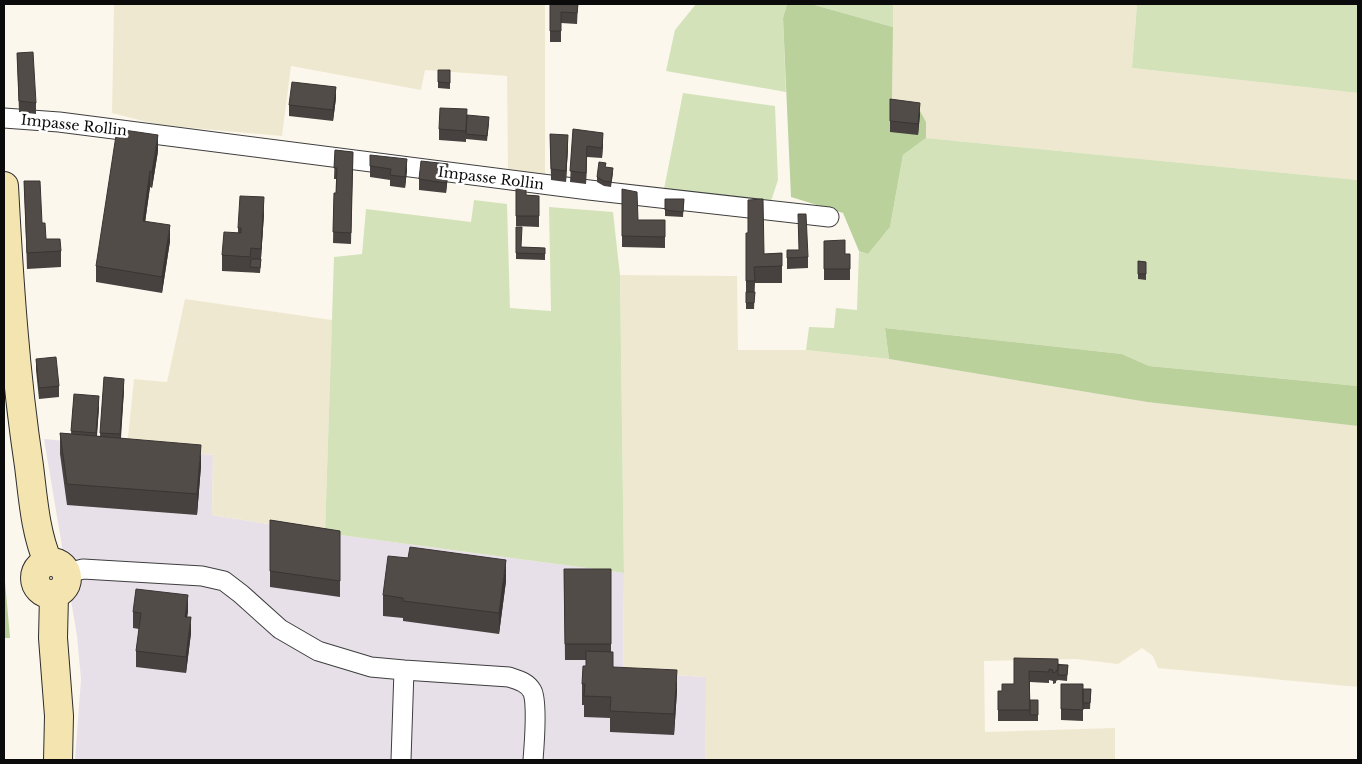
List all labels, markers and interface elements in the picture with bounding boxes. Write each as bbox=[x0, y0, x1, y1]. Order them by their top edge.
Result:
street label: Impasse Rollin bbox=[20, 110, 128, 140]
street label: Impasse Rollin bbox=[437, 163, 545, 193]

